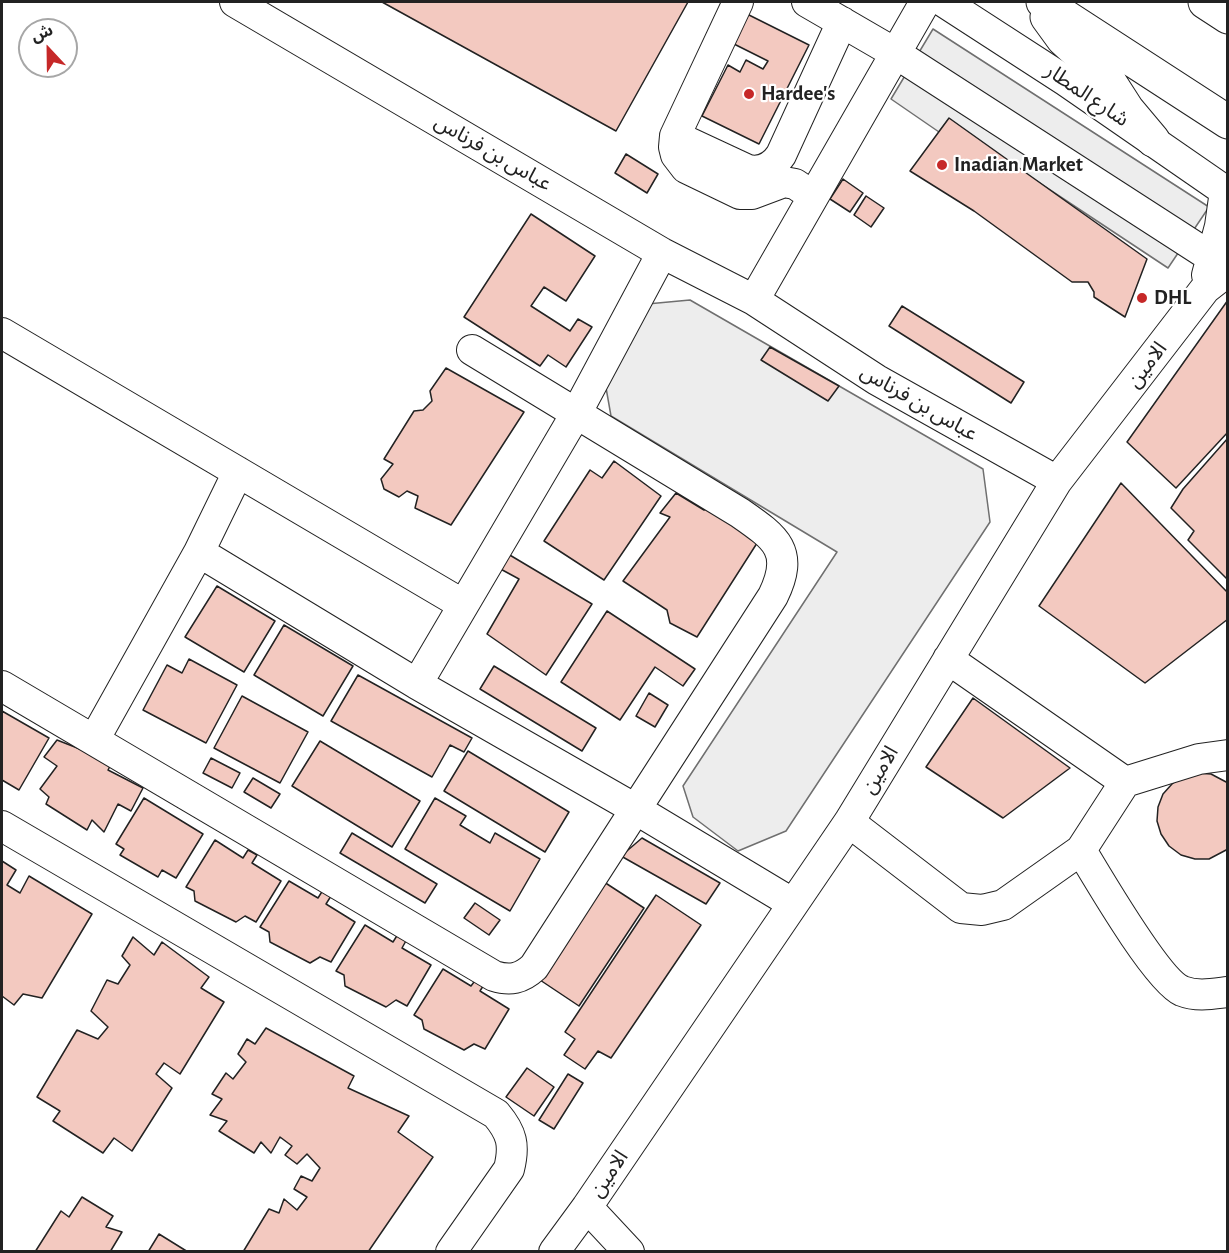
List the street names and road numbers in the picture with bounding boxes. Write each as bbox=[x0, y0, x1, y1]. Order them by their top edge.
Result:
street label: شارع المطار bbox=[1040, 58, 1134, 132]
street label: عباس بن فرناس bbox=[430, 109, 556, 197]
street label: الامين bbox=[1121, 337, 1173, 393]
street label: عباس بن فرناس bbox=[856, 359, 982, 447]
street label: الامين bbox=[856, 741, 904, 799]
street label: الامين bbox=[584, 1146, 634, 1202]

